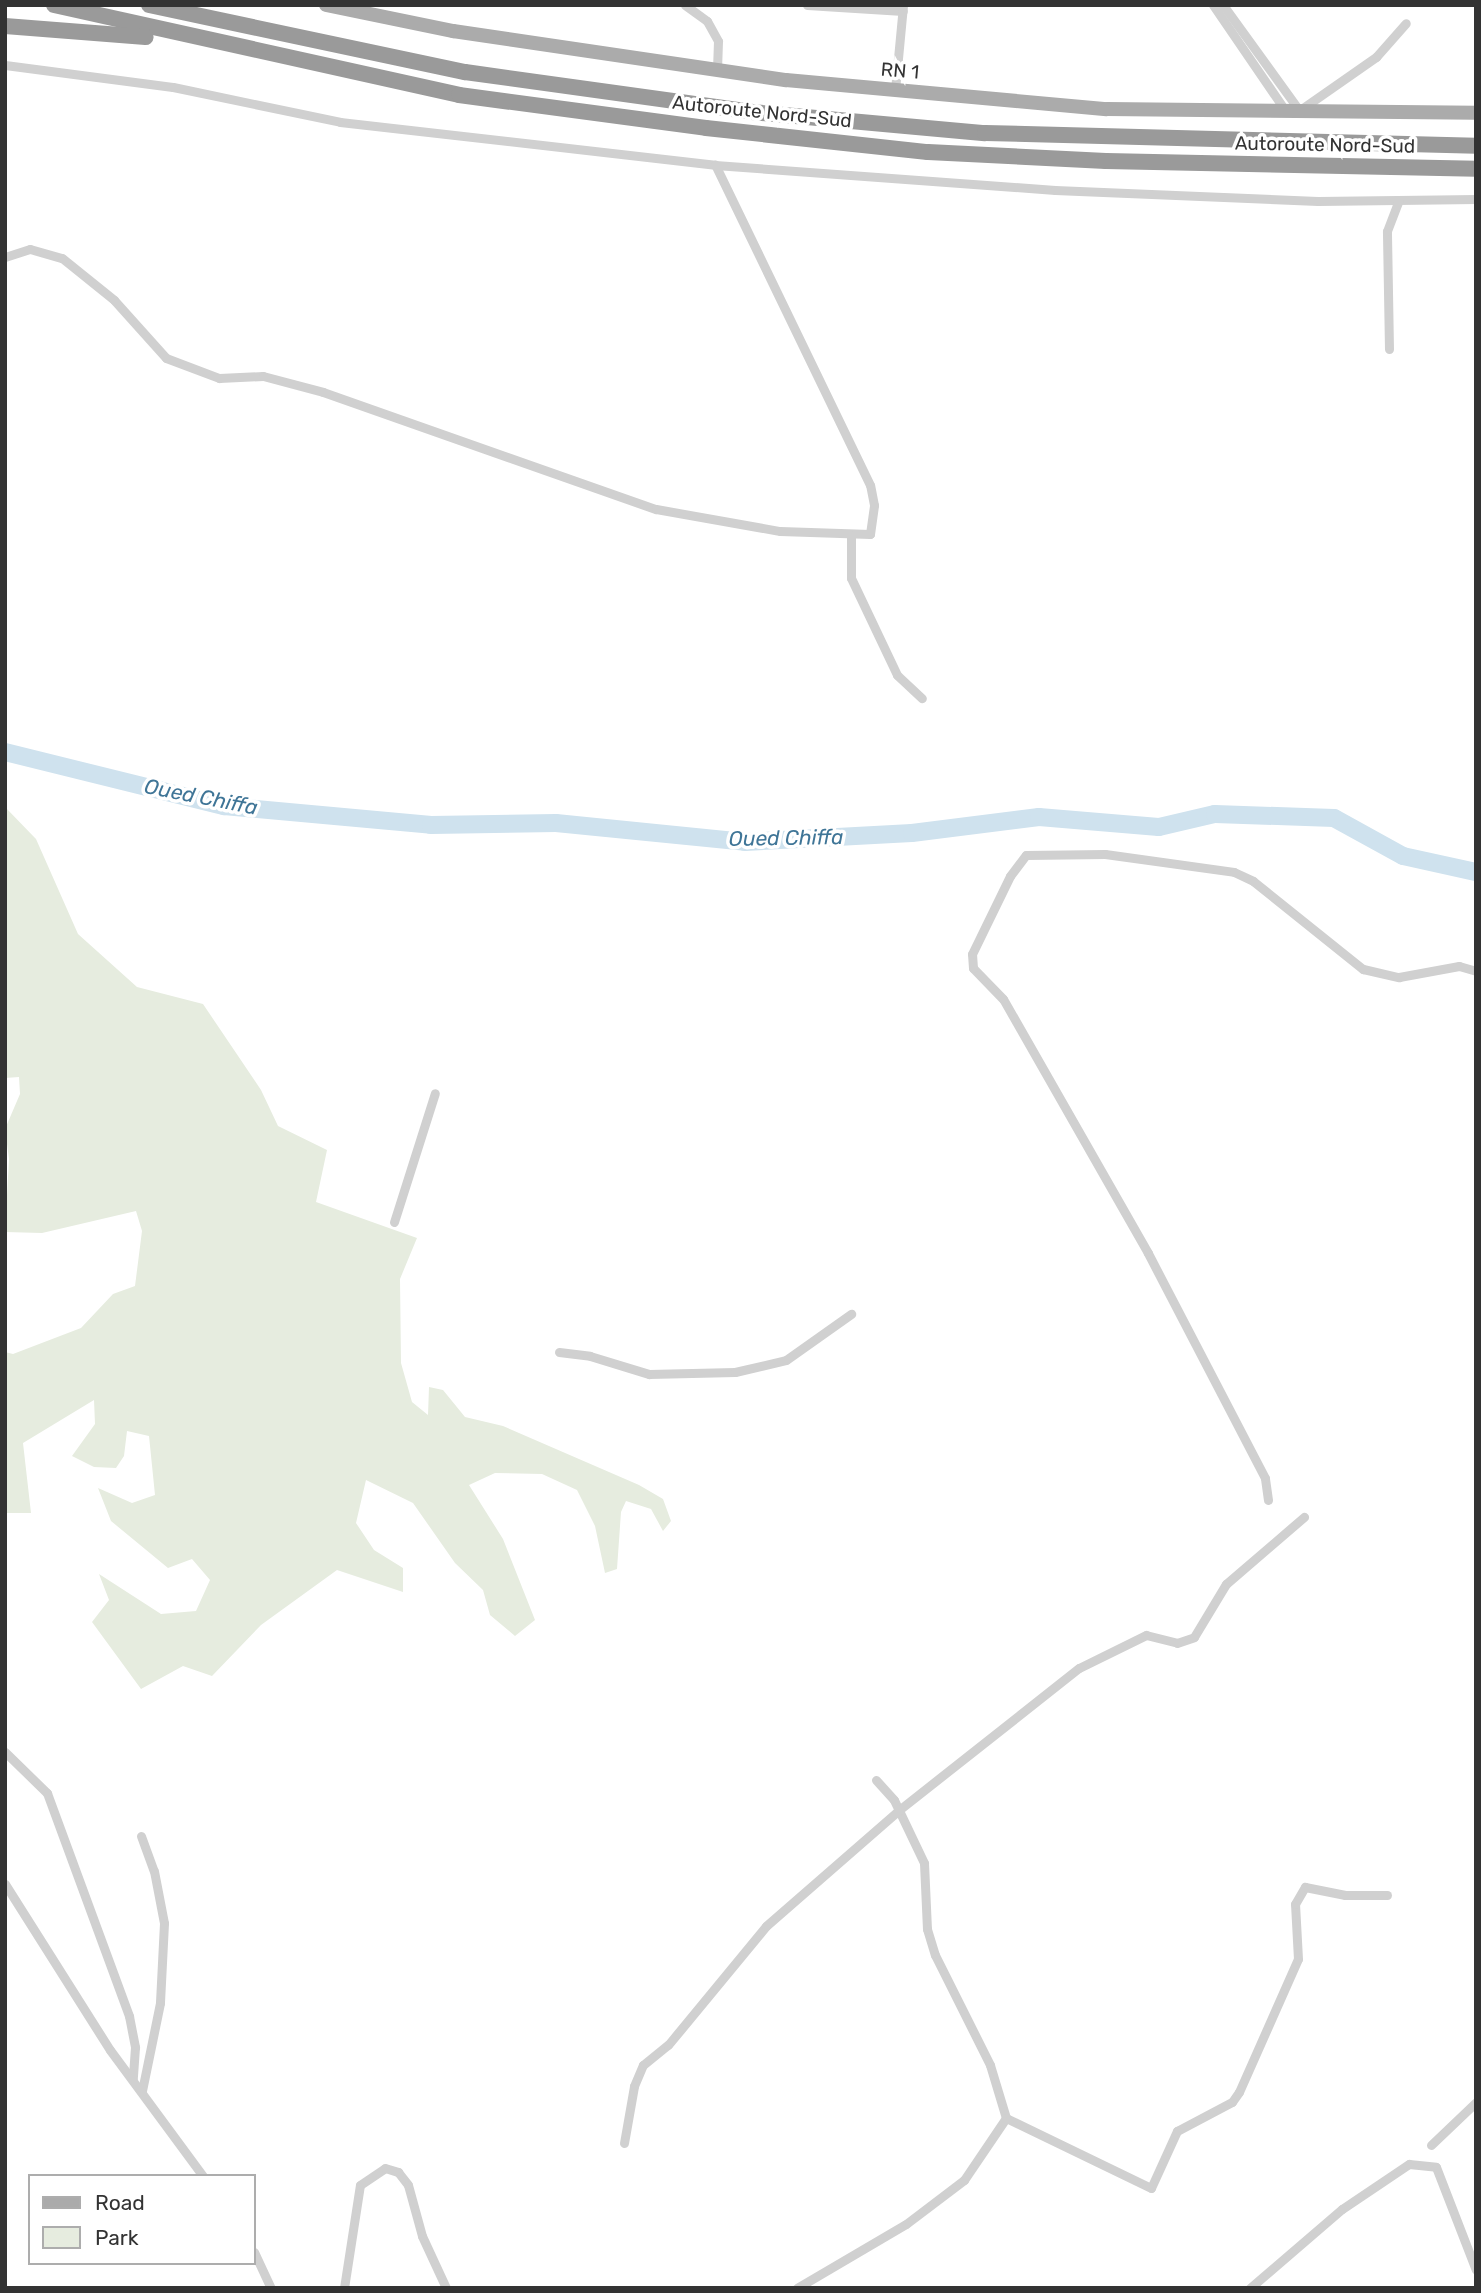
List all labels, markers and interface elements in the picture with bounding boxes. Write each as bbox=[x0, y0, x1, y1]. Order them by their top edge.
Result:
street label: RN 1 bbox=[880, 58, 920, 84]
street label: Autoroute Nord-Sud bbox=[671, 91, 853, 133]
street label: Autoroute Nord-Sud bbox=[1235, 132, 1415, 158]
water label: Oued Chiffa bbox=[142, 774, 260, 820]
water label: Oued Chiffa bbox=[728, 824, 844, 852]
legend bbox=[28, 2174, 256, 2265]
text: Road bbox=[95, 2190, 145, 2215]
text: Park bbox=[95, 2225, 139, 2250]

